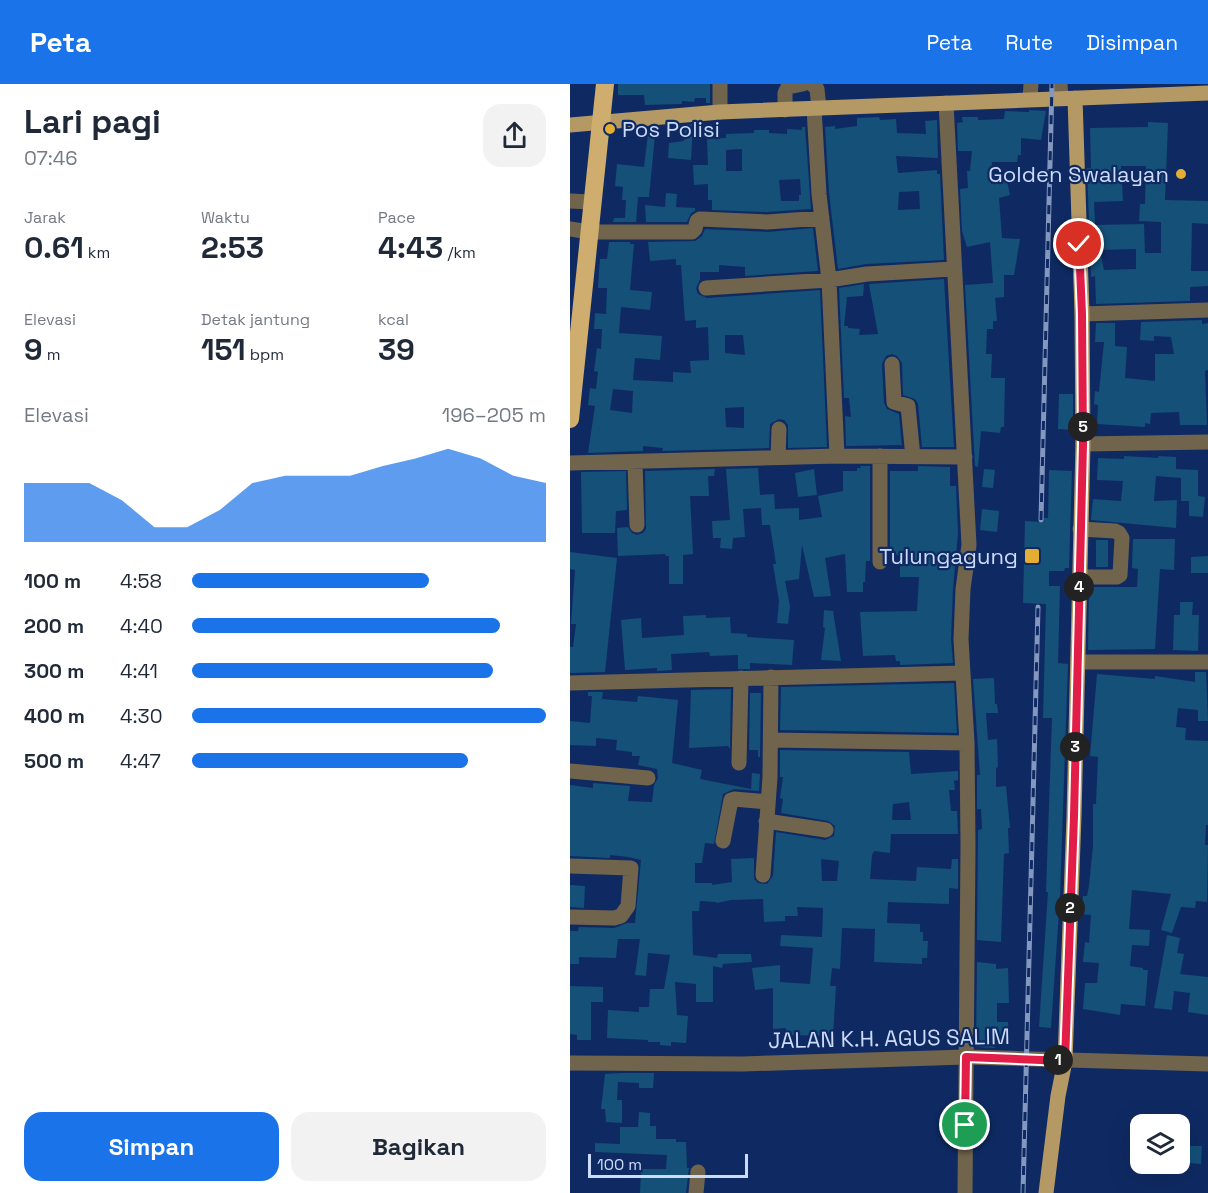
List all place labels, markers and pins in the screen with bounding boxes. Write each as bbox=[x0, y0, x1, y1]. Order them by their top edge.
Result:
place label: Pos Polisi bbox=[622, 115, 720, 143]
marker: Pos Polisi bbox=[603, 122, 617, 136]
place label: Golden Swalayan bbox=[988, 160, 1169, 188]
marker: Golden Swalayan bbox=[1174, 167, 1188, 181]
pin bbox=[1053, 218, 1104, 269]
pin: 5 bbox=[1068, 412, 1098, 442]
place label: Tulungagung bbox=[879, 542, 1018, 570]
marker: Tulungagung bbox=[1023, 547, 1041, 565]
pin: 4 bbox=[1064, 572, 1094, 602]
pin: 3 bbox=[1060, 732, 1090, 762]
pin: 2 bbox=[1055, 893, 1085, 923]
pin: 1 bbox=[1043, 1045, 1073, 1075]
pin bbox=[939, 1099, 990, 1150]

